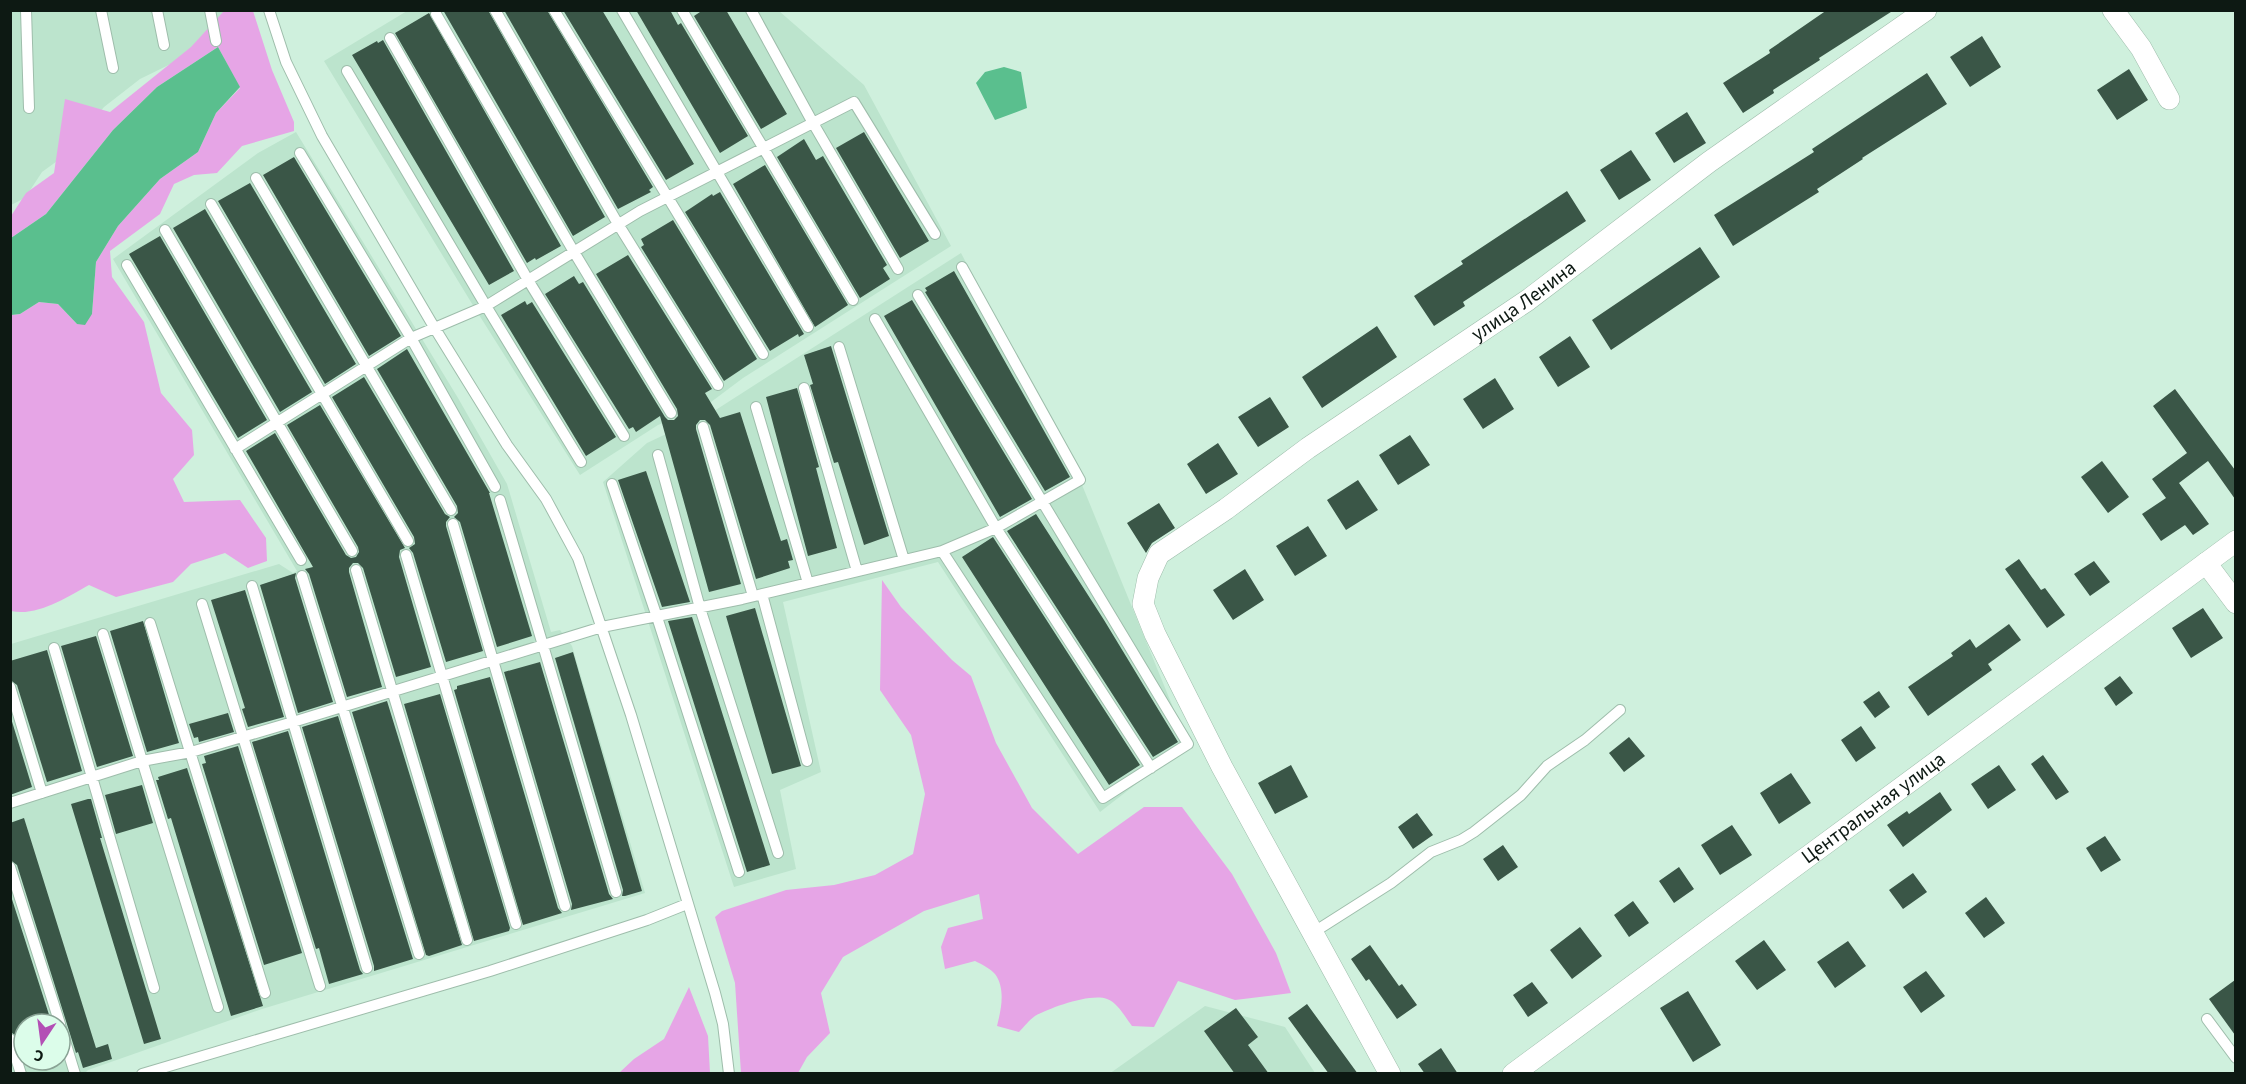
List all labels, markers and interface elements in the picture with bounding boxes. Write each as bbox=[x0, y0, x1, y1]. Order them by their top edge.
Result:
street label: улица Ленина bbox=[1466, 254, 1582, 348]
street label: Центральная улица bbox=[1796, 746, 1951, 871]
north arrow bbox=[12, 1012, 72, 1072]
text: С bbox=[32, 1044, 46, 1067]

